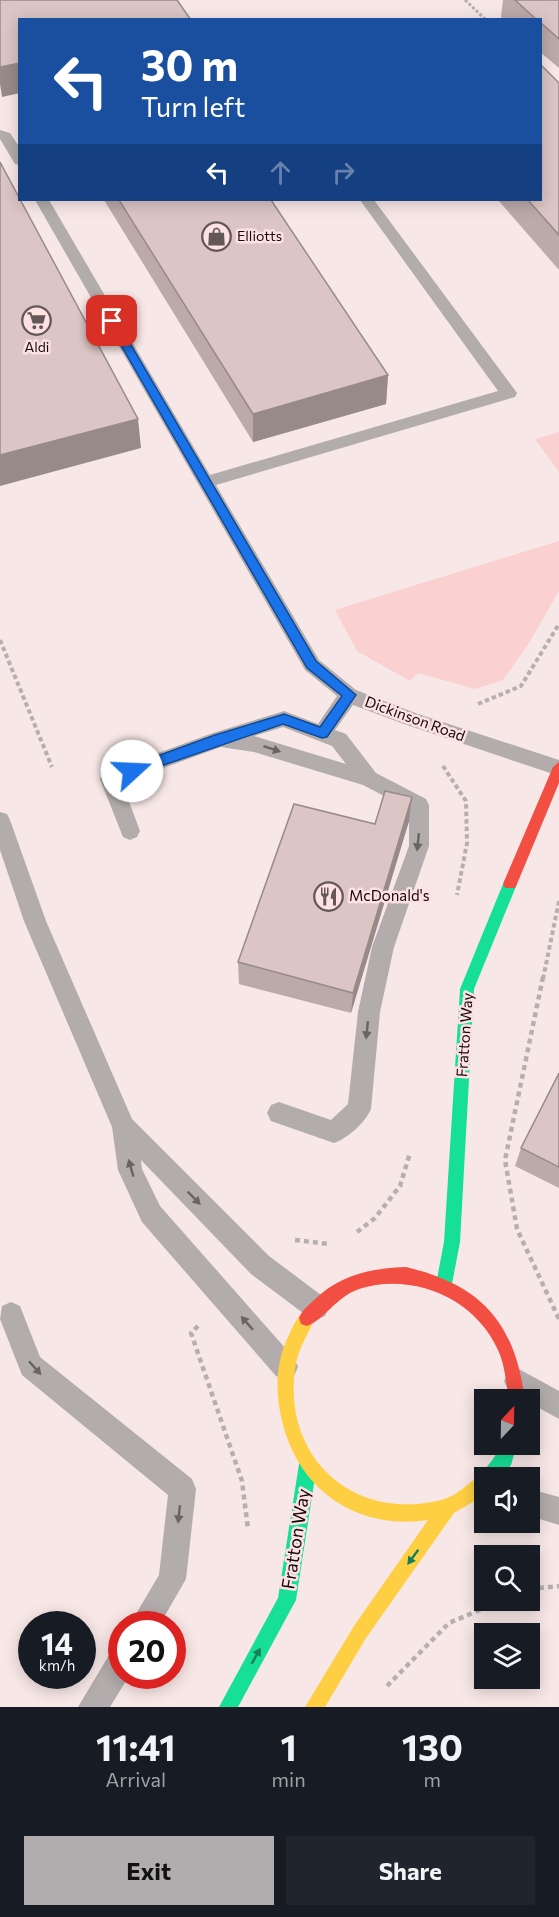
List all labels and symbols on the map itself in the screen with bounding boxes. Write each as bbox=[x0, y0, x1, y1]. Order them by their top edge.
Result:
shop icon: Elliotts bbox=[200, 220, 232, 252]
place label: Elliotts bbox=[237, 227, 282, 244]
pin bbox=[86, 295, 137, 346]
supermarket icon: Aldi bbox=[21, 304, 53, 336]
place label: Aldi bbox=[25, 338, 49, 355]
street label: Dickinson Road bbox=[363, 692, 468, 745]
position arrow bbox=[100, 739, 164, 803]
one-way arrow bbox=[263, 745, 281, 755]
one-way arrow bbox=[413, 833, 423, 852]
restaurant icon: McDonald's bbox=[312, 880, 344, 912]
place label: McDonald's bbox=[349, 886, 430, 904]
street label: Fratton Way bbox=[452, 992, 476, 1078]
one-way arrow bbox=[362, 1020, 372, 1039]
one-way arrow bbox=[126, 1159, 136, 1177]
one-way arrow bbox=[187, 1191, 201, 1205]
one-way arrow bbox=[241, 1316, 254, 1331]
one-way arrow bbox=[28, 1360, 42, 1375]
north arrow bbox=[474, 1389, 540, 1455]
street label: Fratton Way bbox=[276, 1487, 314, 1591]
one-way arrow bbox=[174, 1504, 184, 1523]
one-way arrow bbox=[407, 1548, 419, 1564]
speed limit sign: 20 bbox=[108, 1611, 186, 1689]
one-way arrow bbox=[251, 1647, 261, 1664]

